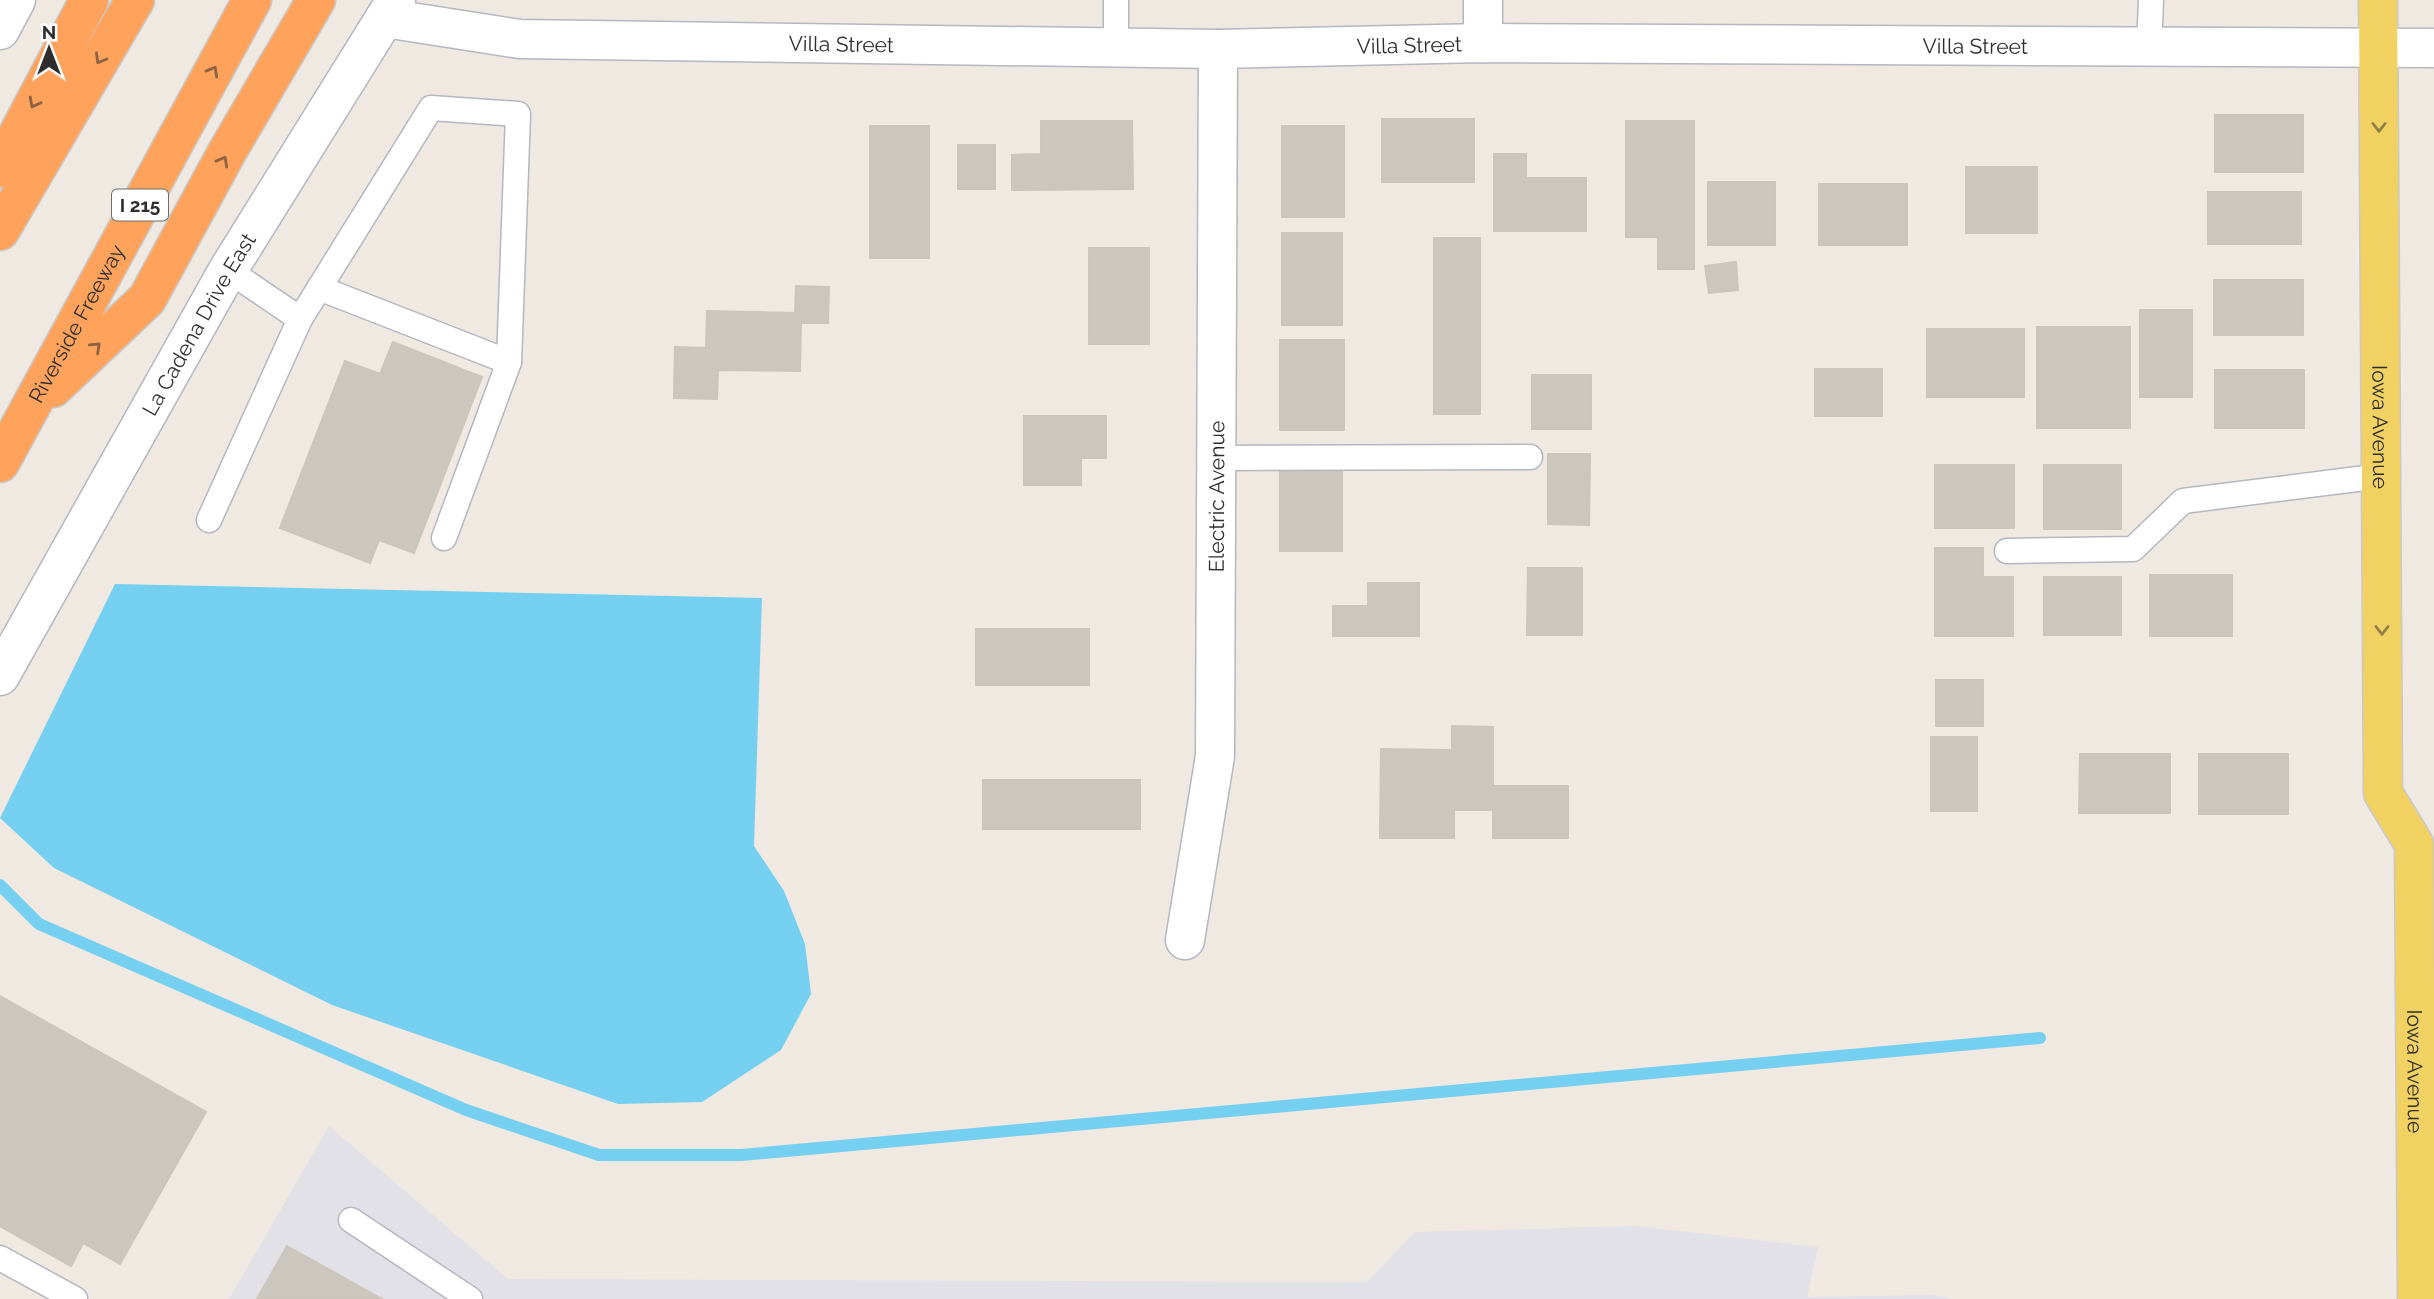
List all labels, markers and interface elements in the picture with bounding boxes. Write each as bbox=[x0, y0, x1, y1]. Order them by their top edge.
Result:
north arrow bbox=[14, 14, 84, 84]
text: N bbox=[42, 21, 56, 43]
street label: Villa Street bbox=[788, 30, 894, 57]
street label: Villa Street bbox=[1356, 31, 1462, 58]
street label: Villa Street bbox=[1922, 33, 2028, 58]
one-way arrow bbox=[96, 51, 109, 64]
one-way arrow bbox=[205, 65, 218, 78]
one-way arrow bbox=[28, 96, 42, 108]
one-way arrow bbox=[2371, 122, 2387, 133]
one-way arrow bbox=[214, 156, 228, 168]
road number: I 215 bbox=[112, 190, 168, 220]
street label: La Cadena Drive East bbox=[136, 228, 261, 420]
street label: Riverside Freeway bbox=[23, 240, 129, 407]
one-way arrow bbox=[88, 343, 101, 355]
street label: Iowa Avenue bbox=[2368, 365, 2394, 489]
street label: Electric Avenue bbox=[1203, 421, 1229, 572]
one-way arrow bbox=[2374, 625, 2390, 635]
street label: Iowa Avenue bbox=[2403, 1009, 2428, 1133]

